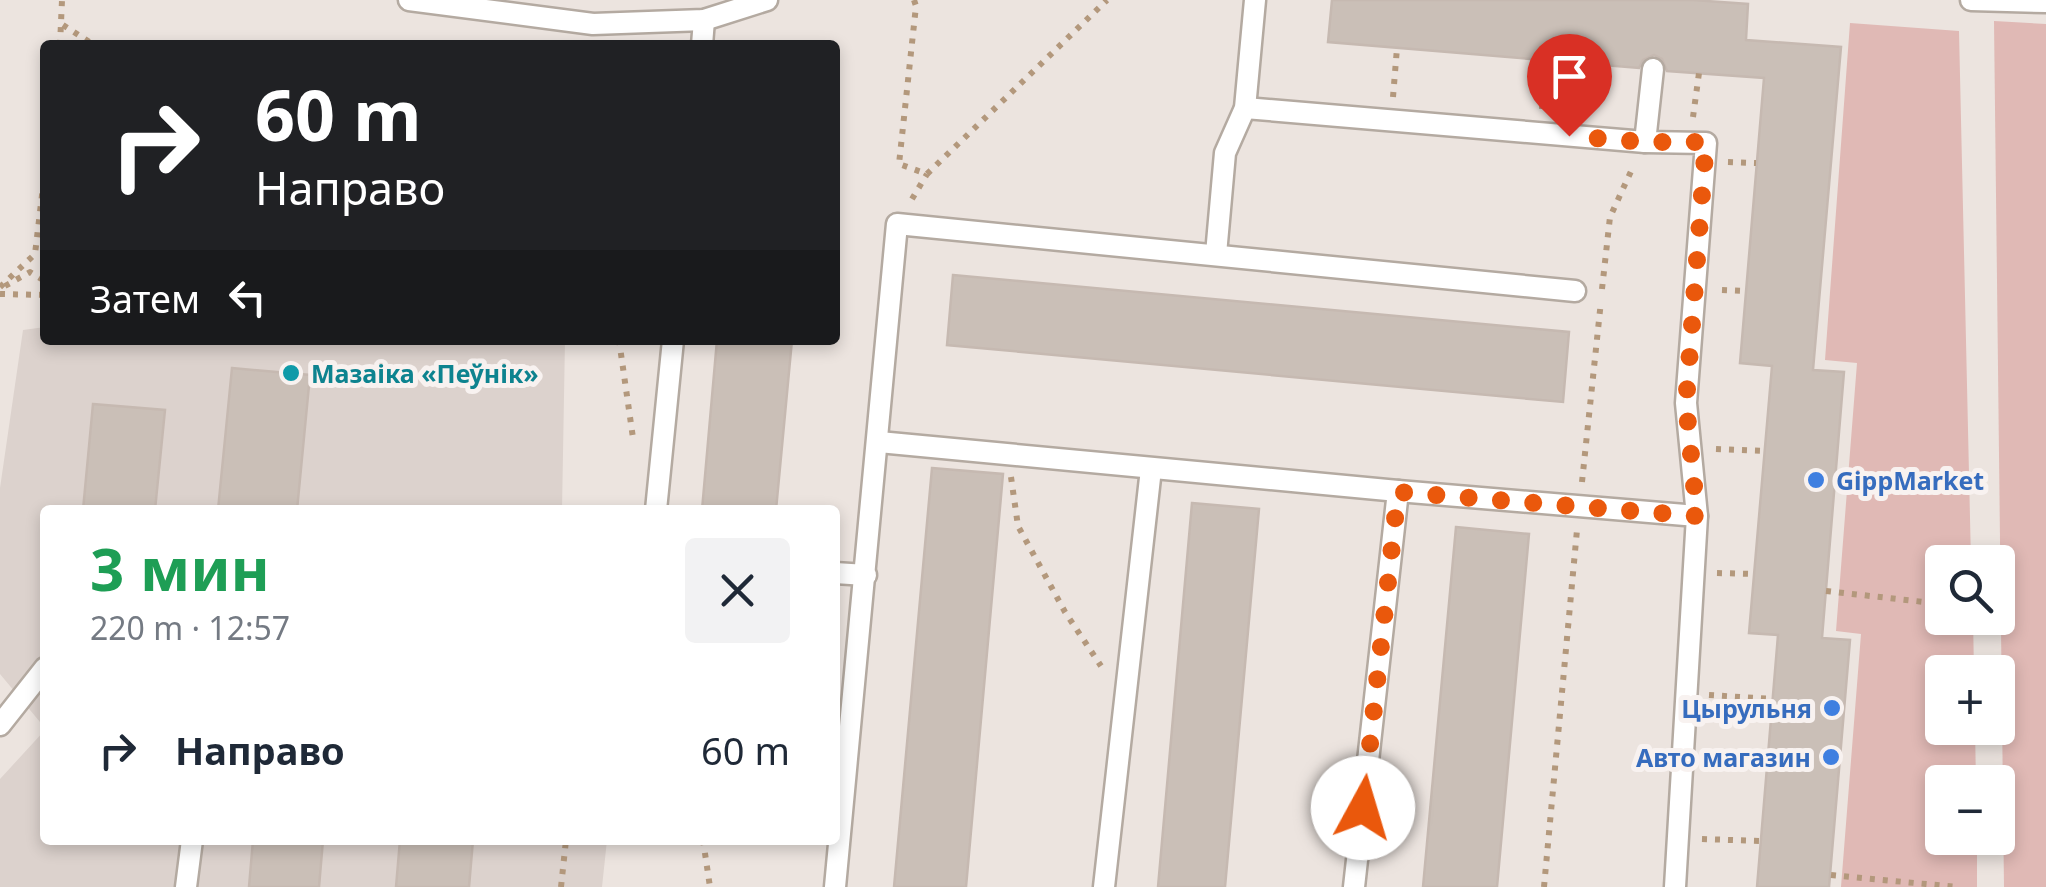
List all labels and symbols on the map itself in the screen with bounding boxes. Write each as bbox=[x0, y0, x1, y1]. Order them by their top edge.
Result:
pin bbox=[1527, 34, 1612, 137]
place label: Мазаіка «Пеўнік» bbox=[311, 356, 539, 390]
marker: Мазаіка «Пеўнік» bbox=[280, 362, 302, 384]
place label: GippMarket bbox=[1836, 463, 1984, 497]
marker: GippMarket bbox=[1805, 469, 1827, 491]
place label: Цырульня bbox=[1681, 691, 1812, 725]
marker: Цырульня bbox=[1821, 697, 1843, 719]
place label: Авто магазин bbox=[1636, 740, 1811, 774]
marker: Авто магазин bbox=[1820, 746, 1842, 768]
position arrow bbox=[1311, 756, 1415, 860]

